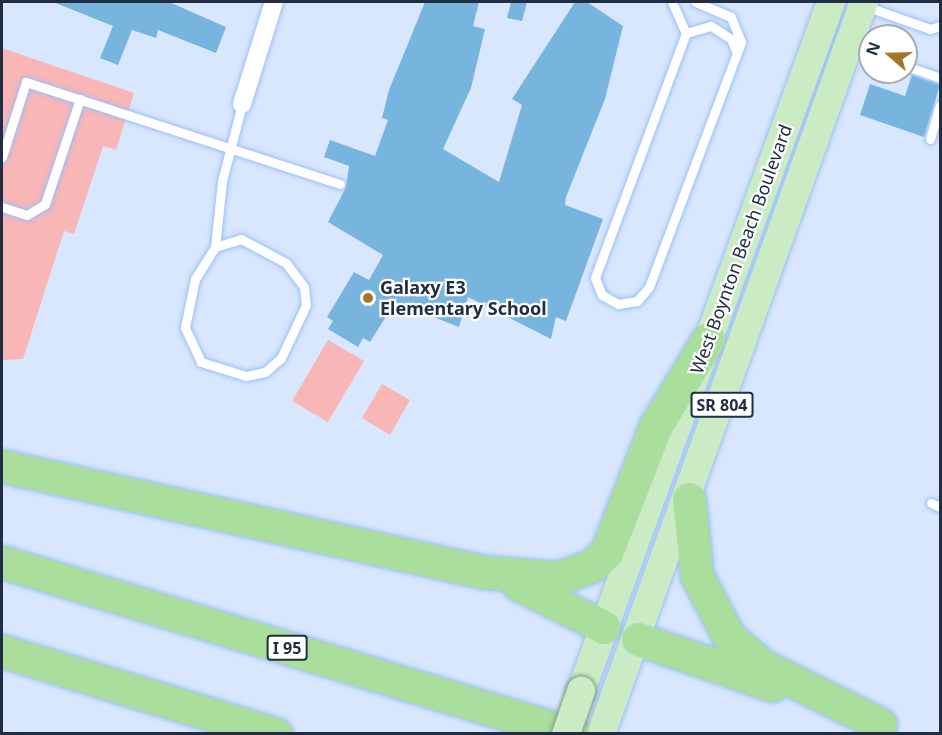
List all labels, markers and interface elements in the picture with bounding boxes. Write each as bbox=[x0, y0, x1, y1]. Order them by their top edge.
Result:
north arrow bbox=[858, 24, 918, 84]
text: N bbox=[860, 39, 886, 58]
street label: West Boynton Beach Boulevard bbox=[686, 121, 796, 377]
place label: Galaxy E3 Elementary School bbox=[380, 277, 547, 320]
marker: Galaxy E3 Elementary School bbox=[361, 291, 375, 305]
road number: SR 804 bbox=[690, 392, 754, 418]
road number: I 95 bbox=[266, 635, 308, 661]

